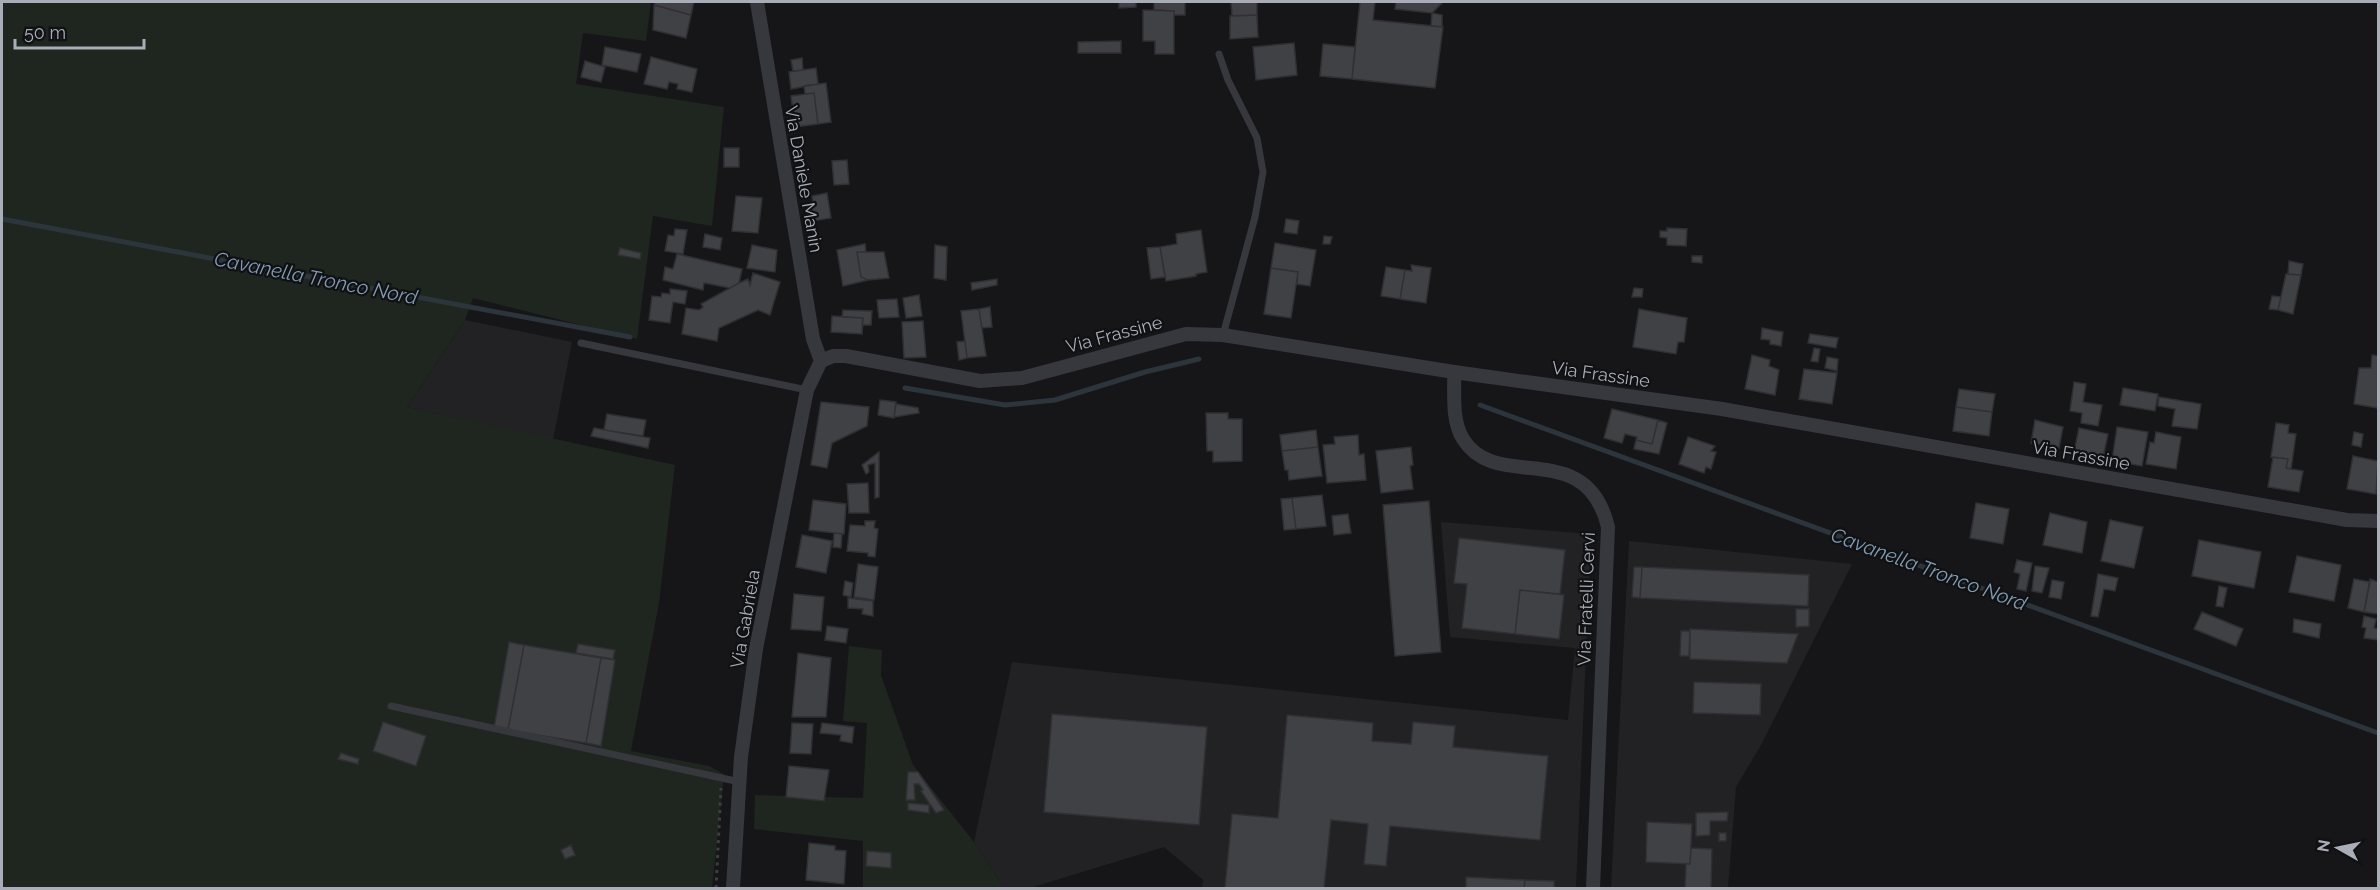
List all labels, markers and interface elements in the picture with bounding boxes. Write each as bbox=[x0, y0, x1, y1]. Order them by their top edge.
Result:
scale bar bbox=[15, 12, 144, 50]
text: 50 m bbox=[24, 22, 66, 43]
street label: Via Daniele Manin bbox=[781, 104, 827, 254]
water label: Cavanella Tronco Nord bbox=[212, 247, 421, 310]
street label: Via Frassine bbox=[1064, 311, 1165, 357]
street label: Via Frassine bbox=[1551, 357, 1652, 391]
street label: Via Frassine bbox=[2030, 436, 2132, 474]
water label: Cavanella Tronco Nord bbox=[1828, 522, 2031, 616]
street label: Via Fratelli Cervi bbox=[1573, 532, 1599, 666]
street label: Via Gabriela bbox=[726, 568, 764, 670]
north arrow bbox=[2308, 818, 2368, 878]
text: N bbox=[2313, 838, 2334, 853]

